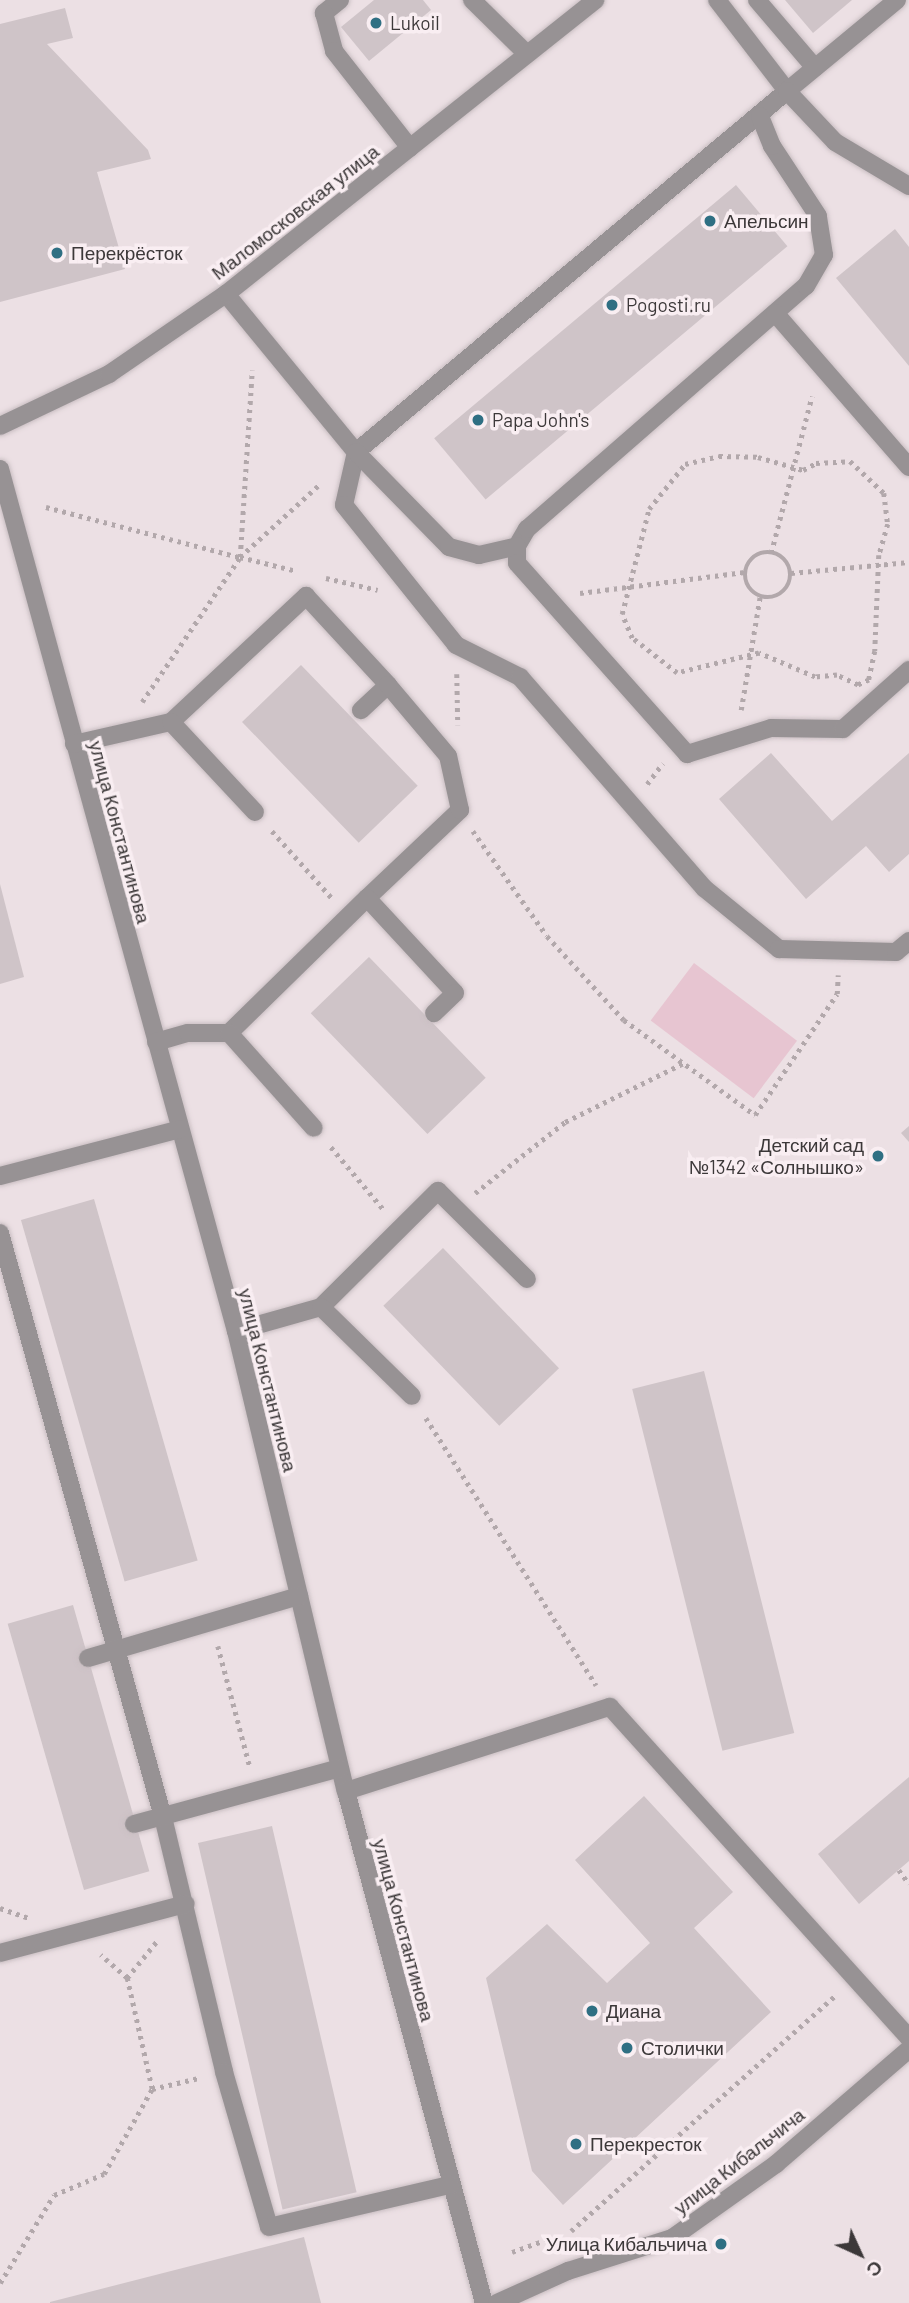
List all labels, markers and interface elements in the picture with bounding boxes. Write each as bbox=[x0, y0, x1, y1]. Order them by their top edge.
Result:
place label: Lukoil bbox=[390, 12, 440, 34]
marker: Lukoil bbox=[368, 15, 384, 31]
street label: Маломосковская улица bbox=[207, 140, 383, 284]
place label: Апельсин bbox=[724, 210, 808, 232]
marker: Апельсин bbox=[702, 213, 718, 229]
place label: Перекрёсток bbox=[71, 242, 183, 264]
marker: Перекрёсток bbox=[49, 245, 65, 261]
place label: Pogosti.ru bbox=[626, 294, 711, 316]
marker: Pogosti.ru bbox=[604, 297, 620, 313]
place label: Papa John's bbox=[492, 409, 589, 431]
marker: Papa John's bbox=[470, 412, 486, 428]
street label: улица Константинова bbox=[85, 738, 155, 926]
place label: Детский сад №1342 «Солнышко» bbox=[689, 1134, 864, 1178]
marker: Детский сад №1342 «Солнышко» bbox=[870, 1148, 886, 1164]
street label: улица Константинова bbox=[234, 1286, 302, 1474]
street label: улица Константинова bbox=[369, 1836, 439, 2024]
place label: Диана bbox=[606, 2000, 661, 2022]
marker: Диана bbox=[584, 2003, 600, 2019]
place label: Столички bbox=[641, 2037, 724, 2059]
marker: Столички bbox=[619, 2040, 635, 2056]
street label: улица Кибальчича bbox=[669, 2103, 809, 2219]
place label: Перекресток bbox=[590, 2133, 702, 2155]
marker: Перекресток bbox=[568, 2136, 584, 2152]
north arrow bbox=[825, 2219, 895, 2289]
place label: Улица Кибальчича bbox=[546, 2233, 707, 2255]
marker: Улица Кибальчича bbox=[713, 2236, 729, 2252]
text: С bbox=[862, 2256, 888, 2282]

